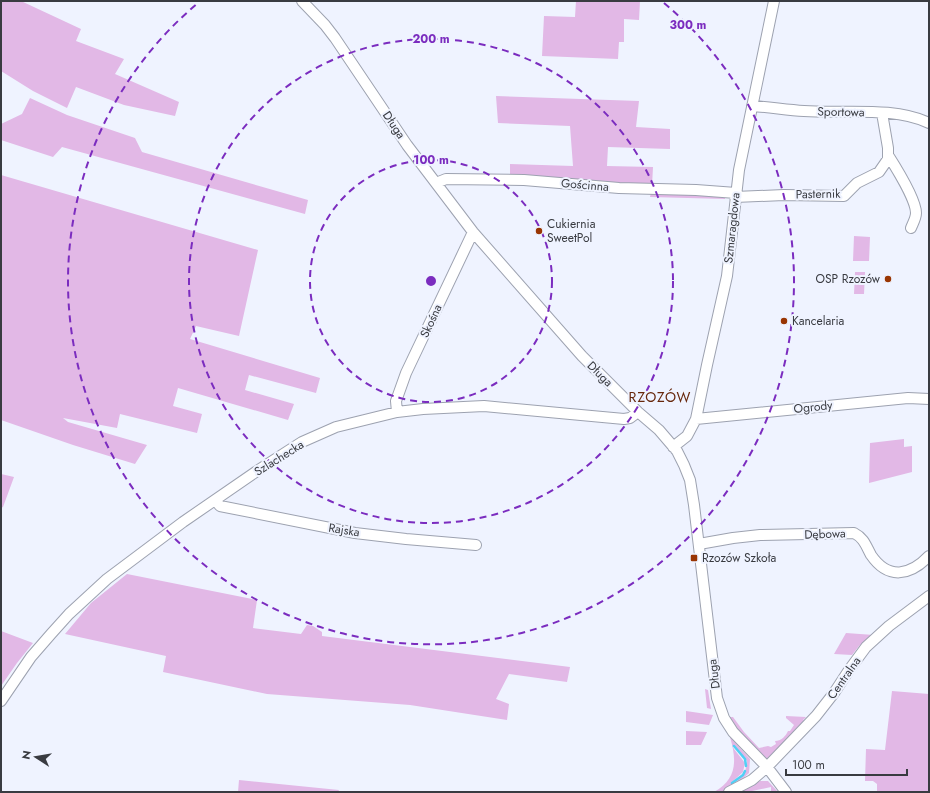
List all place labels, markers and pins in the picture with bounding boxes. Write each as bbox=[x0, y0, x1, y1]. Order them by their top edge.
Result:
place label: Cukiernia SweetPol bbox=[547, 215, 596, 247]
marker: Cukiernia SweetPol bbox=[534, 226, 544, 236]
place label: OSP Rzozów bbox=[815, 270, 881, 288]
centre of rings bbox=[424, 274, 438, 288]
marker: OSP Rzozów bbox=[883, 274, 893, 284]
place label: Kancelaria bbox=[792, 312, 845, 330]
marker: Kancelaria bbox=[779, 316, 789, 326]
place label: Rzozów Szkoła bbox=[702, 549, 776, 567]
marker: Rzozów Szkoła bbox=[689, 553, 699, 563]

